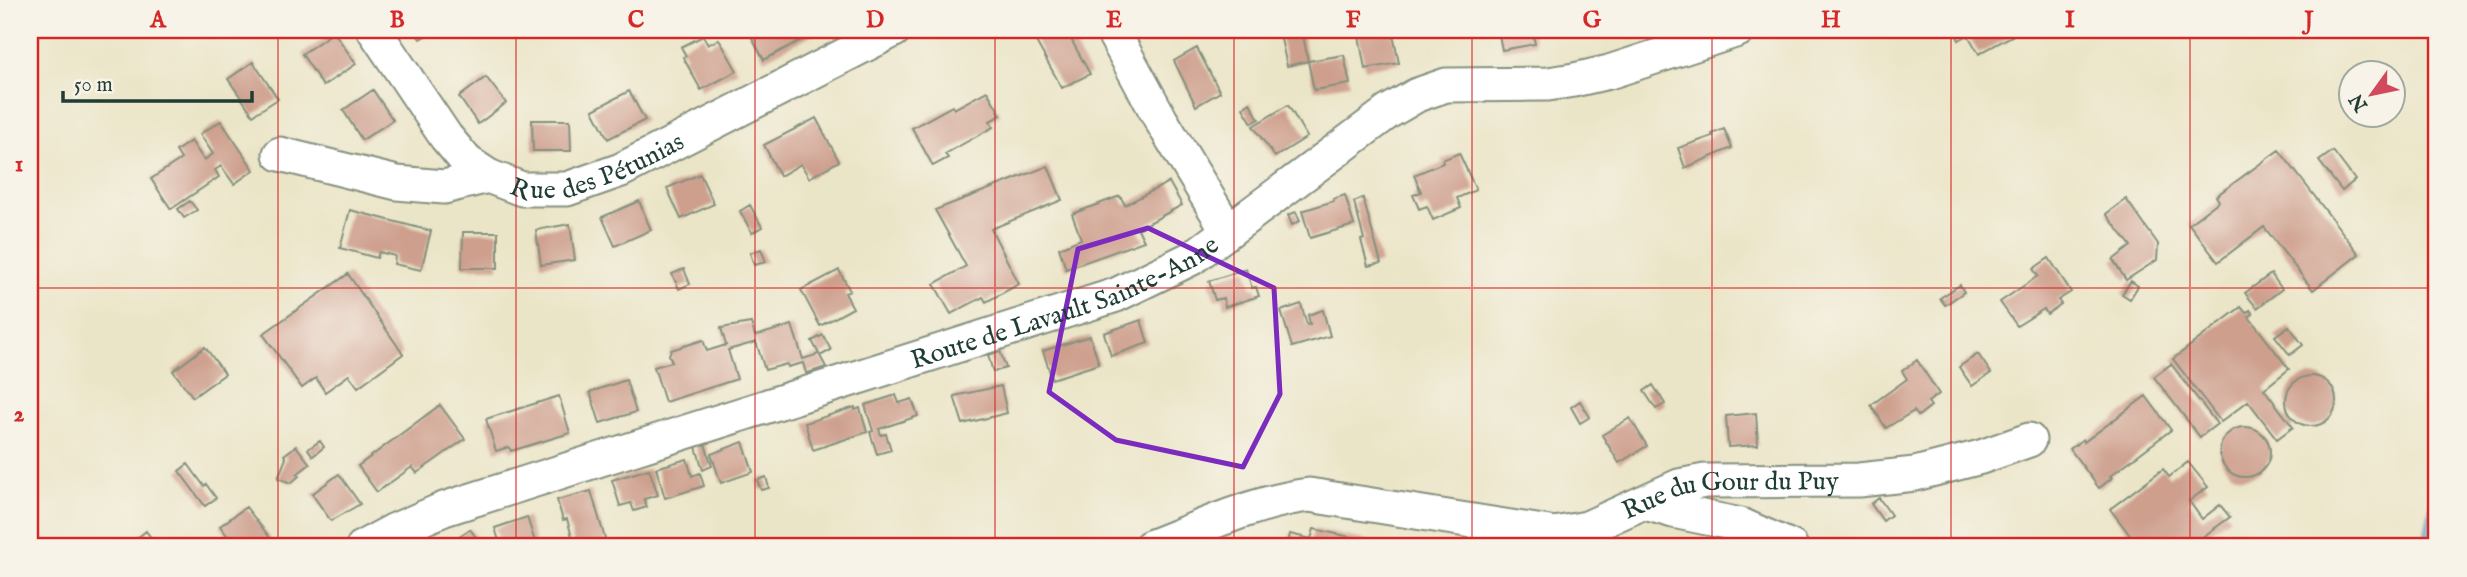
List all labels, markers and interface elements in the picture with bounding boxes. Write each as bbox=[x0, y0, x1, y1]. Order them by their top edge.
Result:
text: A bbox=[149, 6, 167, 35]
text: B bbox=[389, 6, 405, 35]
text: C bbox=[628, 6, 645, 35]
text: D bbox=[866, 6, 884, 35]
text: E bbox=[1106, 6, 1122, 35]
text: F bbox=[1346, 6, 1361, 35]
text: G bbox=[1583, 6, 1602, 35]
text: H bbox=[1821, 6, 1841, 35]
text: I bbox=[2065, 6, 2075, 35]
text: J bbox=[2301, 6, 2314, 35]
scale bar bbox=[63, 60, 252, 104]
north arrow bbox=[2338, 60, 2408, 130]
text: 50 m bbox=[74, 72, 113, 99]
text: N bbox=[2345, 88, 2375, 116]
street label: Rue des Pétunias bbox=[505, 126, 690, 209]
text: 1 bbox=[15, 150, 23, 179]
street label: Route de Lavault Sainte-Anne bbox=[907, 229, 1226, 377]
text: 2 bbox=[14, 400, 25, 429]
street label: Rue du Gour du Puy bbox=[1617, 465, 1839, 528]

